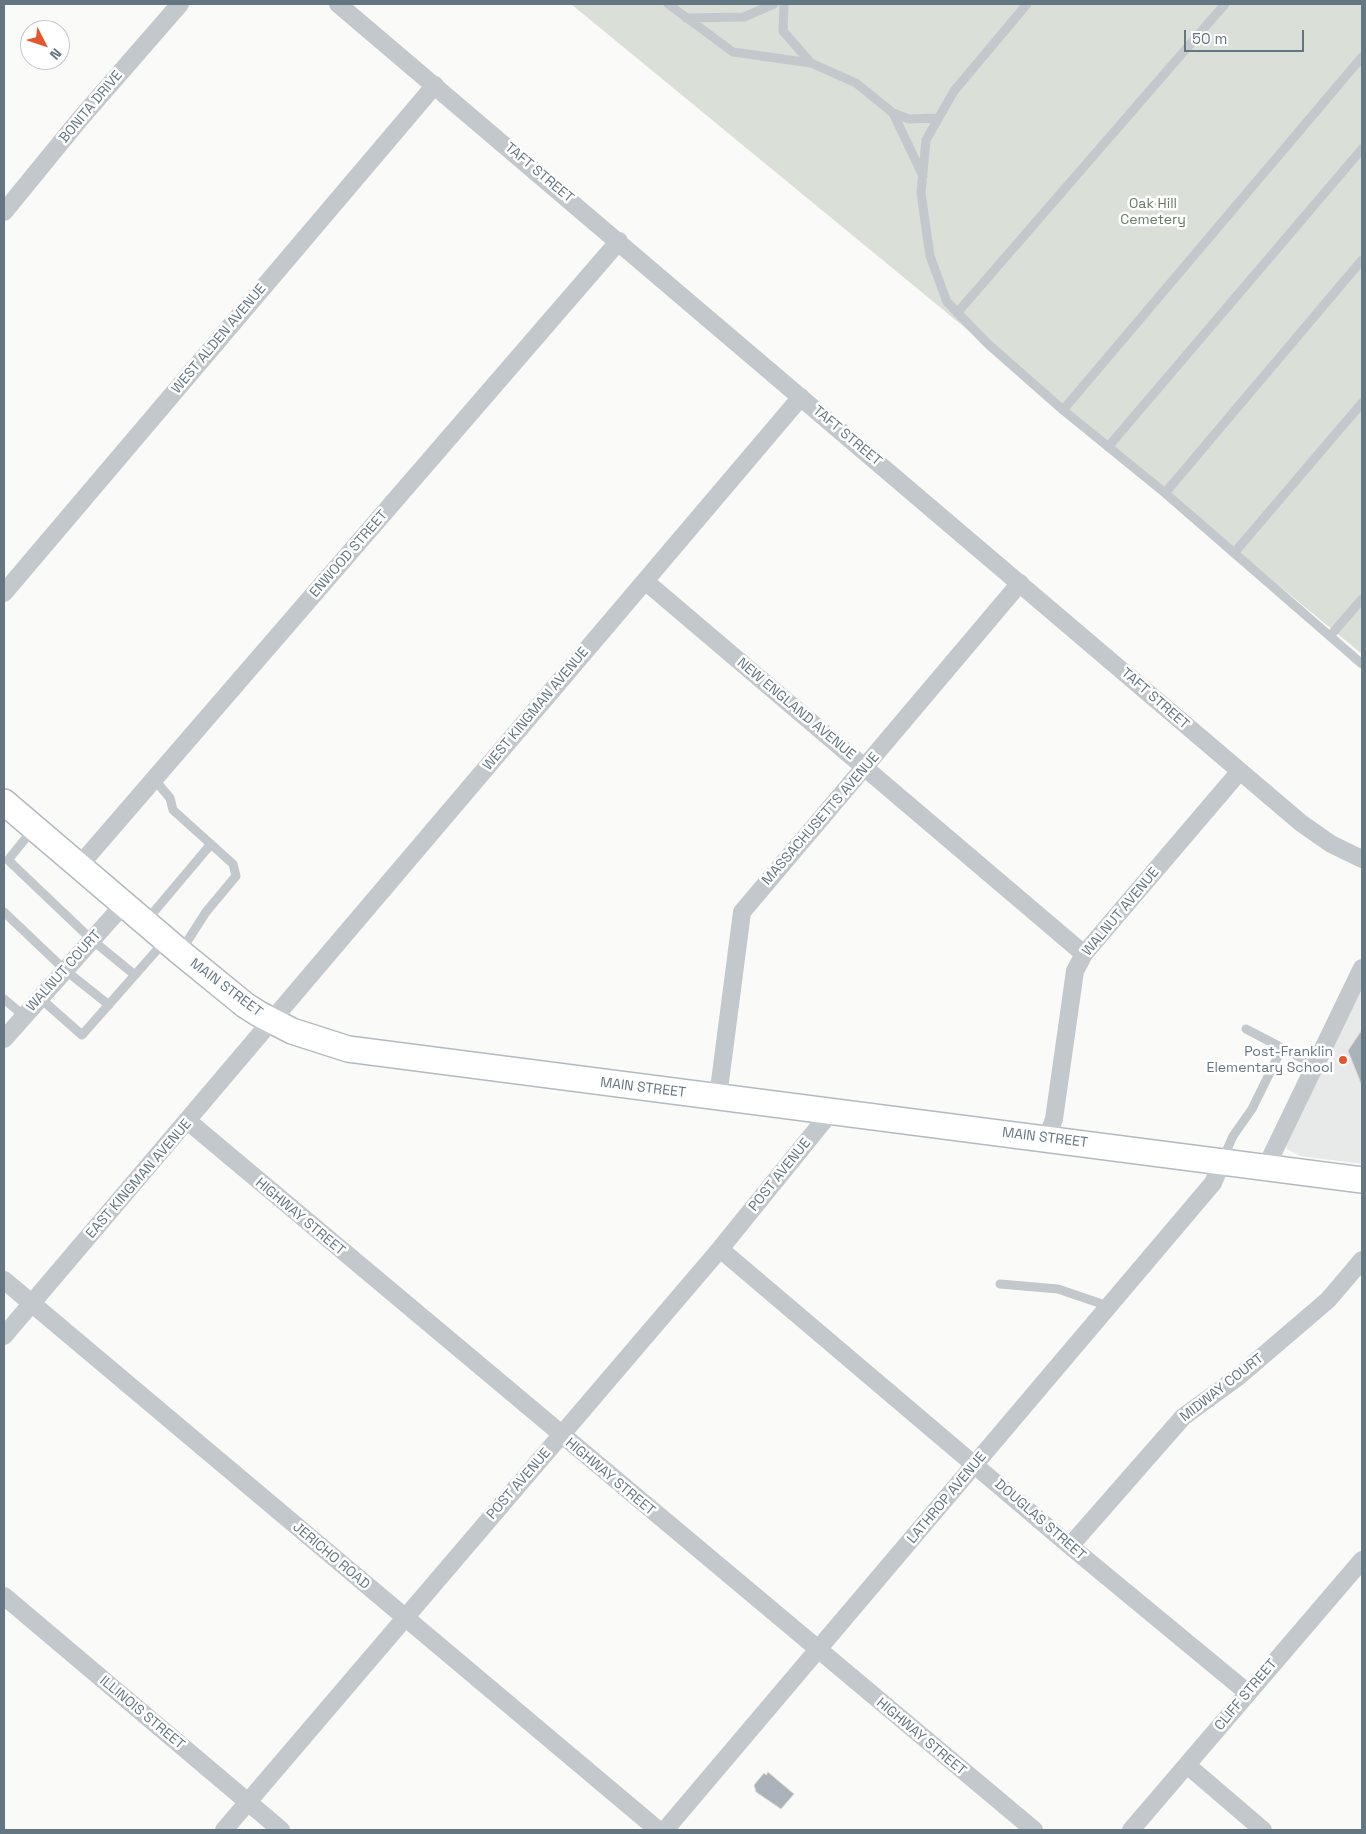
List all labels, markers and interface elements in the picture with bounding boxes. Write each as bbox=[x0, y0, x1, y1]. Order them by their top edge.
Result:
north arrow bbox=[20, 20, 70, 70]
scale bar bbox=[1186, 20, 1306, 52]
text: 50 m bbox=[1192, 29, 1227, 48]
text: N bbox=[46, 45, 65, 64]
street label: BONITA DRIVE bbox=[56, 68, 126, 146]
street label: TAFT STREET bbox=[501, 139, 577, 207]
park label: Oak Hill Cemetery bbox=[1120, 196, 1186, 228]
street label: WEST ALDEN AVENUE bbox=[168, 281, 270, 397]
street label: TAFT STREET bbox=[809, 402, 885, 470]
street label: ENWOOD STREET bbox=[307, 507, 391, 601]
street label: WEST KINGMAN AVENUE bbox=[480, 644, 592, 774]
street label: NEW ENGLAND AVENUE bbox=[733, 655, 859, 763]
street label: TAFT STREET bbox=[1118, 665, 1192, 733]
street label: MASSACHUSETTS AVENUE bbox=[759, 749, 883, 889]
street label: WALNUT AVENUE bbox=[1079, 864, 1163, 960]
street label: WALNUT COURT bbox=[23, 927, 105, 1015]
street label: MAIN STREET bbox=[186, 955, 266, 1021]
place label: Post-Franklin Elementary School bbox=[1207, 1044, 1333, 1076]
marker: Post-Franklin Elementary School bbox=[1337, 1054, 1349, 1066]
street label: MAIN STREET bbox=[599, 1074, 687, 1102]
street label: EAST KINGMAN AVENUE bbox=[83, 1116, 195, 1242]
street label: MAIN STREET bbox=[1001, 1124, 1089, 1152]
street label: POST AVENUE bbox=[745, 1135, 815, 1215]
street label: HIGHWAY STREET bbox=[252, 1175, 348, 1259]
street label: MIDWAY COURT bbox=[1177, 1350, 1267, 1426]
street label: HIGHWAY STREET bbox=[562, 1435, 658, 1519]
street label: POST AVENUE bbox=[483, 1445, 555, 1523]
street label: LATHROP AVENUE bbox=[904, 1449, 990, 1547]
street label: DOUGLAS STREET bbox=[991, 1476, 1089, 1564]
street label: JERICHO ROAD bbox=[289, 1519, 373, 1593]
street label: CLIFF STREET bbox=[1211, 1656, 1281, 1734]
street label: ILLINOIS STREET bbox=[96, 1673, 188, 1753]
street label: HIGHWAY STREET bbox=[873, 1695, 969, 1779]

